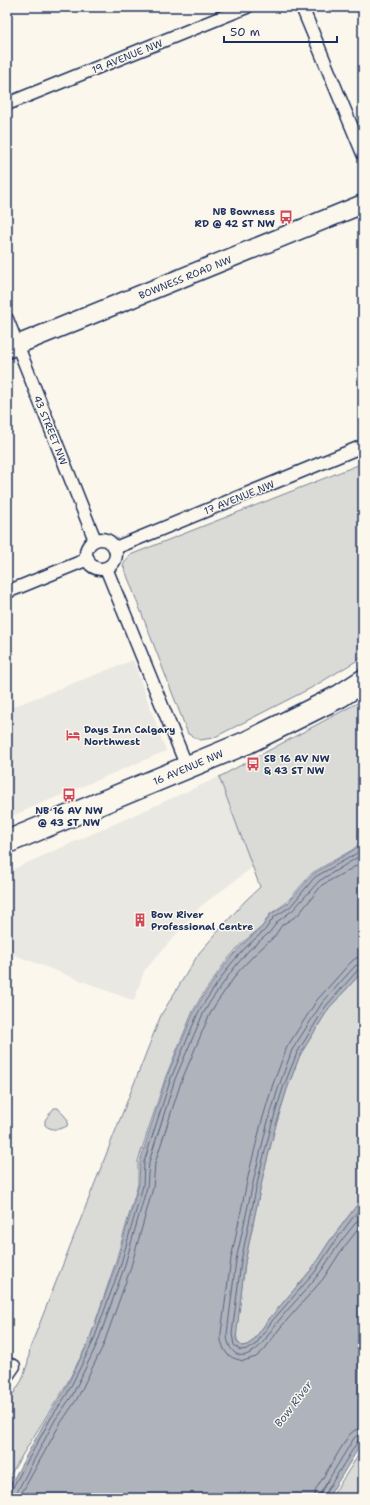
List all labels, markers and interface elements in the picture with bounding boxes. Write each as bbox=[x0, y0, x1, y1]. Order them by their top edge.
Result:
scale bar bbox=[224, 18, 337, 44]
text: 50 m bbox=[230, 24, 260, 40]
street label: 19 AVENUE NW bbox=[90, 36, 165, 77]
place label: NB Bowness RD @ 42 ST NW bbox=[194, 205, 275, 230]
bus stop icon: NB Bowness RD @ 42 ST NW bbox=[278, 209, 294, 225]
street label: BOWNESS ROAD NW bbox=[137, 253, 234, 302]
street label: 43 STREET NW bbox=[31, 393, 71, 467]
street label: 17 AVENUE NW bbox=[202, 477, 277, 518]
place label: Days Inn Calgary Northwest bbox=[84, 723, 175, 748]
hotel icon: Days Inn Calgary Northwest bbox=[65, 727, 81, 743]
street label: 16 AVENUE NW bbox=[151, 747, 226, 788]
place label: SB 16 AV NW & 43 ST NW bbox=[264, 752, 330, 777]
bus stop icon: SB 16 AV NW & 43 ST NW bbox=[245, 756, 261, 772]
bus stop icon: NB 16 AV NW @ 43 ST NW bbox=[61, 787, 77, 803]
place label: NB 16 AV NW @ 43 ST NW bbox=[35, 804, 103, 829]
place label: Bow River Professional Centre bbox=[151, 908, 253, 933]
building icon: Bow River Professional Centre bbox=[132, 912, 148, 928]
water label: Bow River bbox=[271, 1377, 316, 1431]

